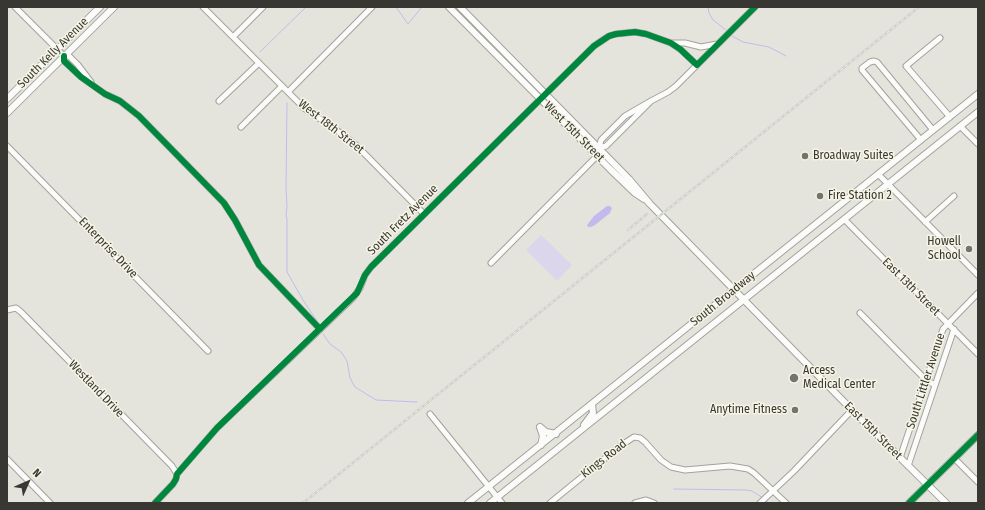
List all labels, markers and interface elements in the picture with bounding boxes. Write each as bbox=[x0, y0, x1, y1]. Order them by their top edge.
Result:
street label: South Kelly Avenue bbox=[15, 15, 91, 91]
street label: West 18th Street bbox=[295, 97, 367, 157]
street label: West 15th Street bbox=[541, 99, 607, 165]
place label: Broadway Suites bbox=[813, 149, 894, 163]
marker: Broadway Suites bbox=[800, 151, 810, 161]
street label: South Fretz Avenue bbox=[365, 182, 441, 258]
place label: Fire Station 2 bbox=[828, 189, 892, 203]
marker: Fire Station 2 bbox=[815, 191, 825, 201]
street label: Enterprise Drive bbox=[76, 215, 140, 281]
place label: Howell School bbox=[927, 235, 961, 263]
marker: Howell School bbox=[964, 244, 974, 254]
street label: East 13th Street bbox=[879, 255, 943, 319]
street label: South Broadway bbox=[688, 268, 758, 330]
street label: South Littler Avenue bbox=[904, 331, 948, 431]
street label: Westland Drive bbox=[65, 357, 127, 421]
place label: Access Medical Center bbox=[803, 364, 876, 392]
marker: Access Medical Center bbox=[788, 372, 800, 384]
street label: East 15th Street bbox=[841, 399, 905, 463]
place label: Anytime Fitness bbox=[710, 403, 787, 417]
marker: Anytime Fitness bbox=[790, 405, 800, 415]
street label: Kings Road bbox=[578, 437, 630, 481]
north arrow bbox=[8, 462, 48, 502]
text: N bbox=[30, 466, 44, 480]

